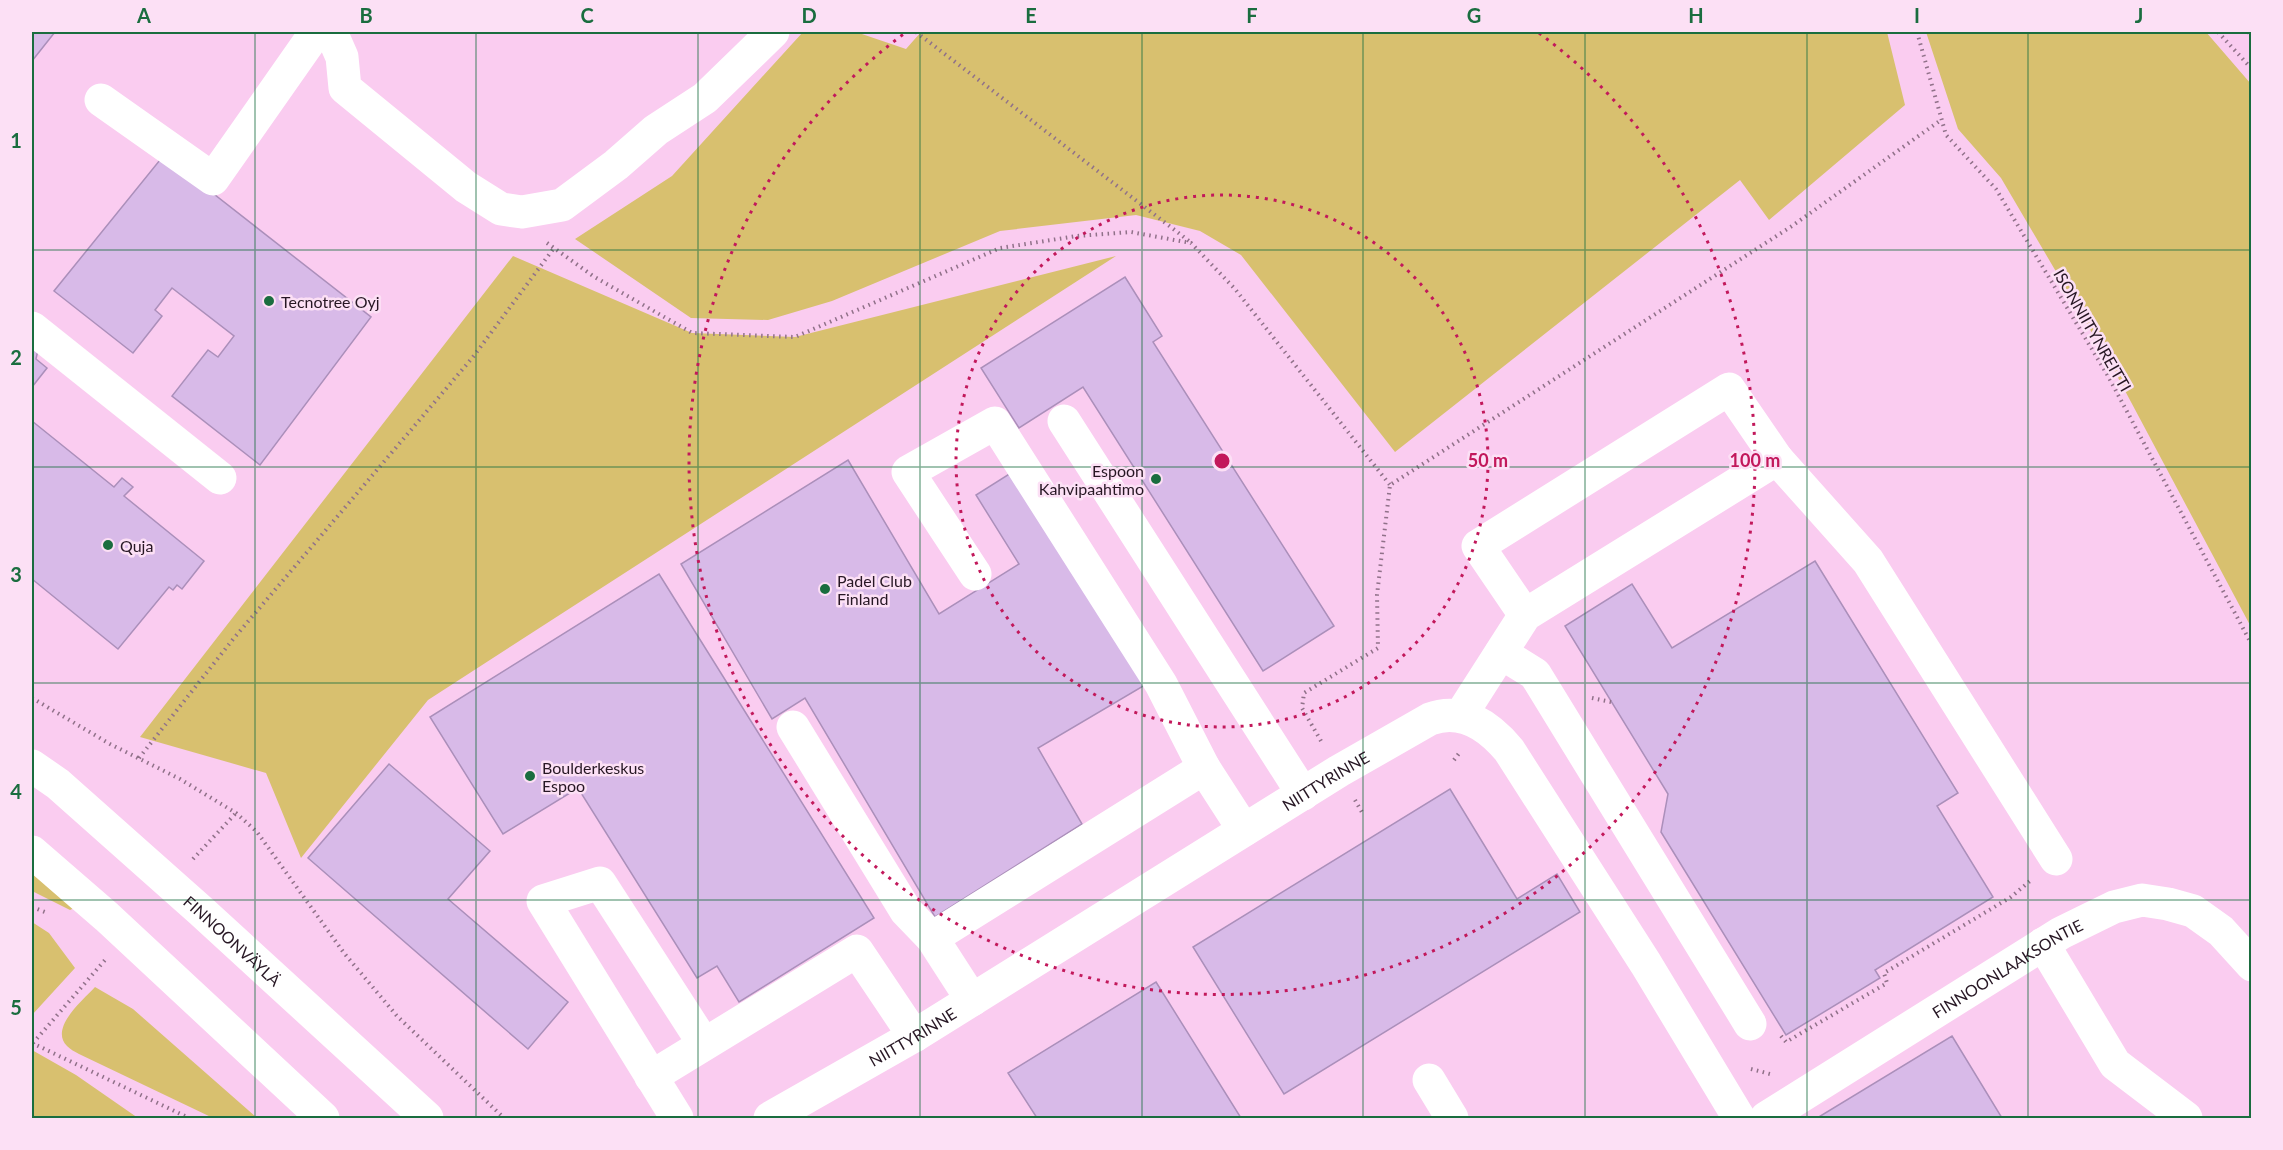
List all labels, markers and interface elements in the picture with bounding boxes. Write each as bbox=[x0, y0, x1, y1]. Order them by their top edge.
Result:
text: A bbox=[136, 3, 151, 27]
text: B bbox=[359, 3, 373, 27]
text: C bbox=[580, 3, 594, 27]
text: D bbox=[801, 3, 817, 27]
text: E bbox=[1025, 3, 1037, 27]
text: F bbox=[1246, 3, 1258, 27]
text: G bbox=[1467, 3, 1481, 27]
text: H bbox=[1688, 3, 1704, 27]
text: I bbox=[1914, 3, 1920, 27]
text: J bbox=[2135, 3, 2143, 27]
text: 1 bbox=[10, 128, 22, 152]
street label: ISONNIITYNREITTI bbox=[2050, 265, 2136, 395]
place label: Tecnotree Oyj bbox=[281, 292, 380, 311]
marker: Tecnotree Oyj bbox=[262, 294, 276, 308]
text: 2 bbox=[10, 345, 22, 369]
text: 50 m bbox=[1468, 449, 1508, 471]
text: 100 m bbox=[1730, 449, 1780, 471]
centre of rings bbox=[1212, 451, 1232, 471]
place label: Espoon Kahvipaahtimo bbox=[1039, 461, 1144, 498]
marker: Espoon Kahvipaahtimo bbox=[1149, 472, 1163, 486]
place label: Quja bbox=[120, 536, 153, 555]
marker: Quja bbox=[101, 538, 115, 552]
text: 3 bbox=[10, 562, 22, 586]
place label: Padel Club Finland bbox=[837, 571, 912, 608]
marker: Padel Club Finland bbox=[818, 582, 832, 596]
street label: NIITTYRINNE bbox=[1278, 747, 1372, 814]
place label: Boulderkeskus Espoo bbox=[542, 758, 644, 795]
marker: Boulderkeskus Espoo bbox=[523, 769, 537, 783]
text: 4 bbox=[10, 779, 22, 803]
street label: FINNOONVÄYLÄ bbox=[180, 891, 285, 989]
street label: FINNOONLAAKSONTIE bbox=[1928, 915, 2085, 1021]
text: 5 bbox=[10, 995, 22, 1019]
street label: NIITTYRINNE bbox=[865, 1003, 959, 1069]

